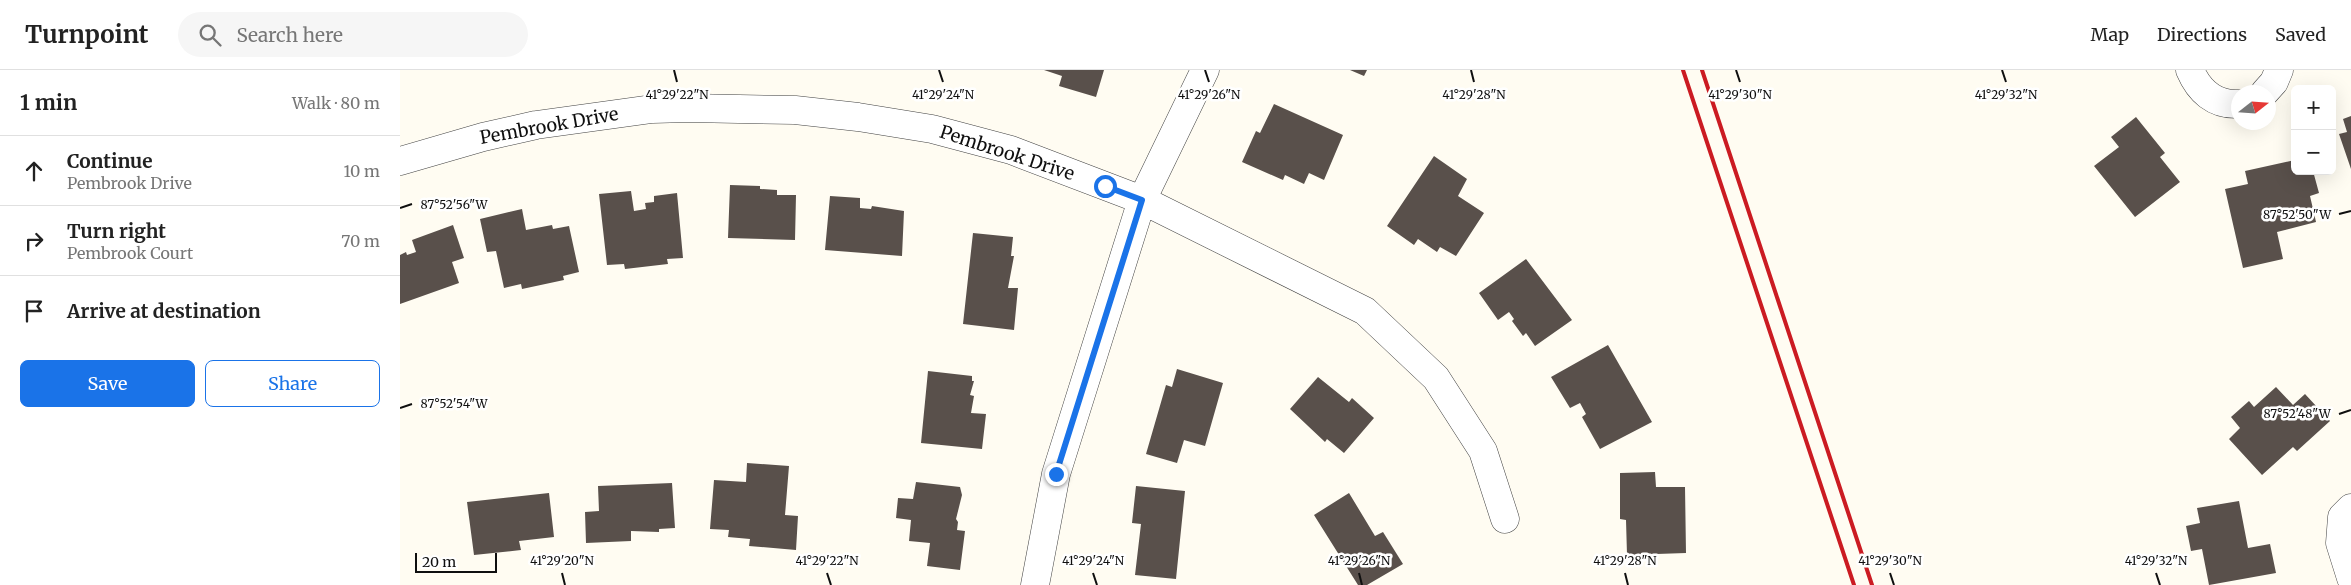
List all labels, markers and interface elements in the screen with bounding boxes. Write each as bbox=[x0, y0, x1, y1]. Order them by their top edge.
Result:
search box bbox=[178, 12, 528, 57]
text: Turnpoint bbox=[25, 19, 148, 50]
icon: search bbox=[196, 21, 224, 49]
text: Search here bbox=[236, 23, 343, 47]
text: Map bbox=[2091, 23, 2129, 46]
text: Directions bbox=[2157, 23, 2247, 46]
text: Saved bbox=[2275, 23, 2326, 46]
north arrow bbox=[2231, 85, 2276, 130]
map controls bbox=[2291, 85, 2336, 175]
button: + bbox=[2291, 85, 2336, 130]
text: 41°29'22"N bbox=[646, 87, 709, 102]
text: 41°29'24"N bbox=[912, 87, 975, 102]
text: 41°29'26"N bbox=[1178, 87, 1241, 102]
text: 41°29'28"N bbox=[1442, 87, 1506, 102]
text: 41°29'30"N bbox=[1708, 87, 1773, 102]
text: 41°29'32"N bbox=[1975, 87, 2038, 102]
text: 1 min bbox=[20, 89, 77, 116]
text: Walk · 80 m bbox=[292, 93, 380, 113]
street label: Pembrook Drive bbox=[478, 102, 620, 149]
street label: Pembrook Drive bbox=[937, 120, 1077, 185]
button: − bbox=[2291, 130, 2336, 175]
text: Continue bbox=[67, 149, 153, 173]
icon: ahead bbox=[20, 157, 48, 185]
text: 10 m bbox=[343, 161, 380, 181]
text: Pembrook Drive bbox=[67, 173, 192, 193]
route start bbox=[1094, 175, 1117, 198]
text: 87°52'56"W bbox=[420, 197, 489, 212]
text: 87°52'50"W bbox=[2263, 207, 2332, 222]
text: Turn right bbox=[67, 219, 166, 243]
icon: right bbox=[20, 227, 48, 255]
text: 70 m bbox=[341, 231, 380, 251]
text: Pembrook Court bbox=[67, 243, 193, 263]
icon: arrive bbox=[20, 297, 48, 325]
text: Arrive at destination bbox=[67, 299, 261, 323]
button: Save bbox=[20, 360, 195, 407]
button: Share bbox=[205, 360, 380, 407]
text: 87°52'54"W bbox=[421, 396, 488, 411]
text: 87°52'48"W bbox=[2263, 406, 2332, 421]
route end bbox=[1045, 463, 1068, 486]
scale bar bbox=[415, 550, 498, 573]
text: 20 m bbox=[422, 553, 456, 571]
text: 41°29'20"N bbox=[530, 553, 595, 568]
text: 41°29'22"N bbox=[796, 553, 859, 568]
text: 41°29'24"N bbox=[1062, 553, 1125, 568]
text: 41°29'26"N bbox=[1328, 553, 1391, 568]
text: 41°29'28"N bbox=[1593, 553, 1657, 568]
text: 41°29'30"N bbox=[1858, 553, 1923, 568]
text: 41°29'32"N bbox=[2125, 553, 2188, 568]

